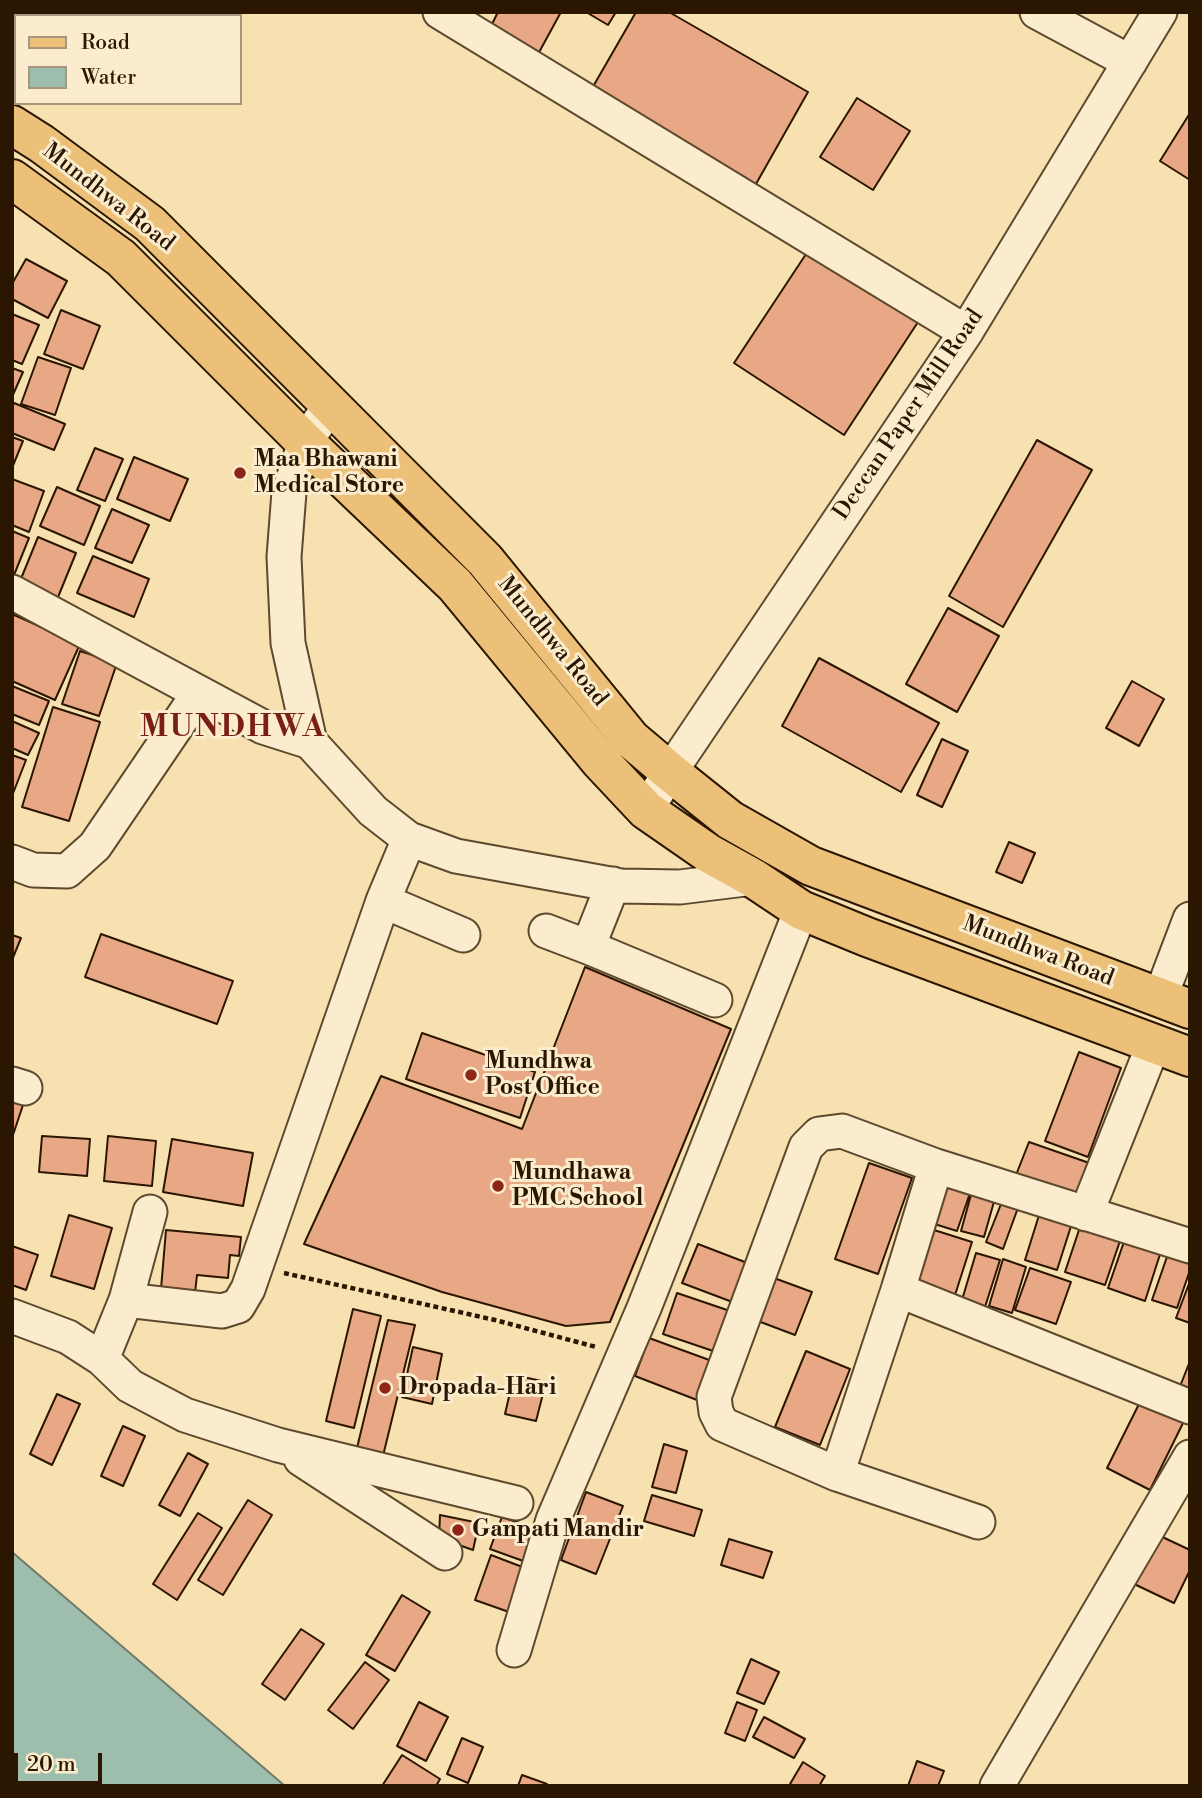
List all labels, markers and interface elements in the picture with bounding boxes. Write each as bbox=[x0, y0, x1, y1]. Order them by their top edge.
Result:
legend bbox=[14, 14, 242, 105]
text: Road bbox=[81, 30, 130, 56]
text: Water bbox=[81, 65, 136, 91]
street label: Mundhwa Road bbox=[37, 138, 179, 258]
street label: Deccan Paper Mill Road bbox=[828, 304, 990, 526]
place label: Maa Bhawani Medical Store bbox=[254, 446, 404, 500]
marker: Maa Bhawani Medical Store bbox=[232, 465, 248, 481]
street label: Mundhwa Road bbox=[491, 571, 613, 713]
district label: MUNDHWA bbox=[141, 711, 325, 747]
street label: Mundhwa Road bbox=[959, 911, 1117, 993]
place label: Mundhwa Post Office bbox=[485, 1048, 600, 1102]
marker: Mundhwa Post Office bbox=[463, 1067, 479, 1083]
place label: Mundhawa PMC School bbox=[512, 1159, 643, 1213]
marker: Mundhawa PMC School bbox=[490, 1178, 506, 1194]
place label: Dropada-Hari bbox=[399, 1374, 556, 1402]
marker: Dropada-Hari bbox=[377, 1380, 393, 1396]
place label: Ganpati Mandir bbox=[472, 1516, 644, 1544]
marker: Ganpati Mandir bbox=[450, 1522, 466, 1538]
scale bar bbox=[18, 1738, 105, 1782]
text: 20 m bbox=[27, 1752, 76, 1778]

